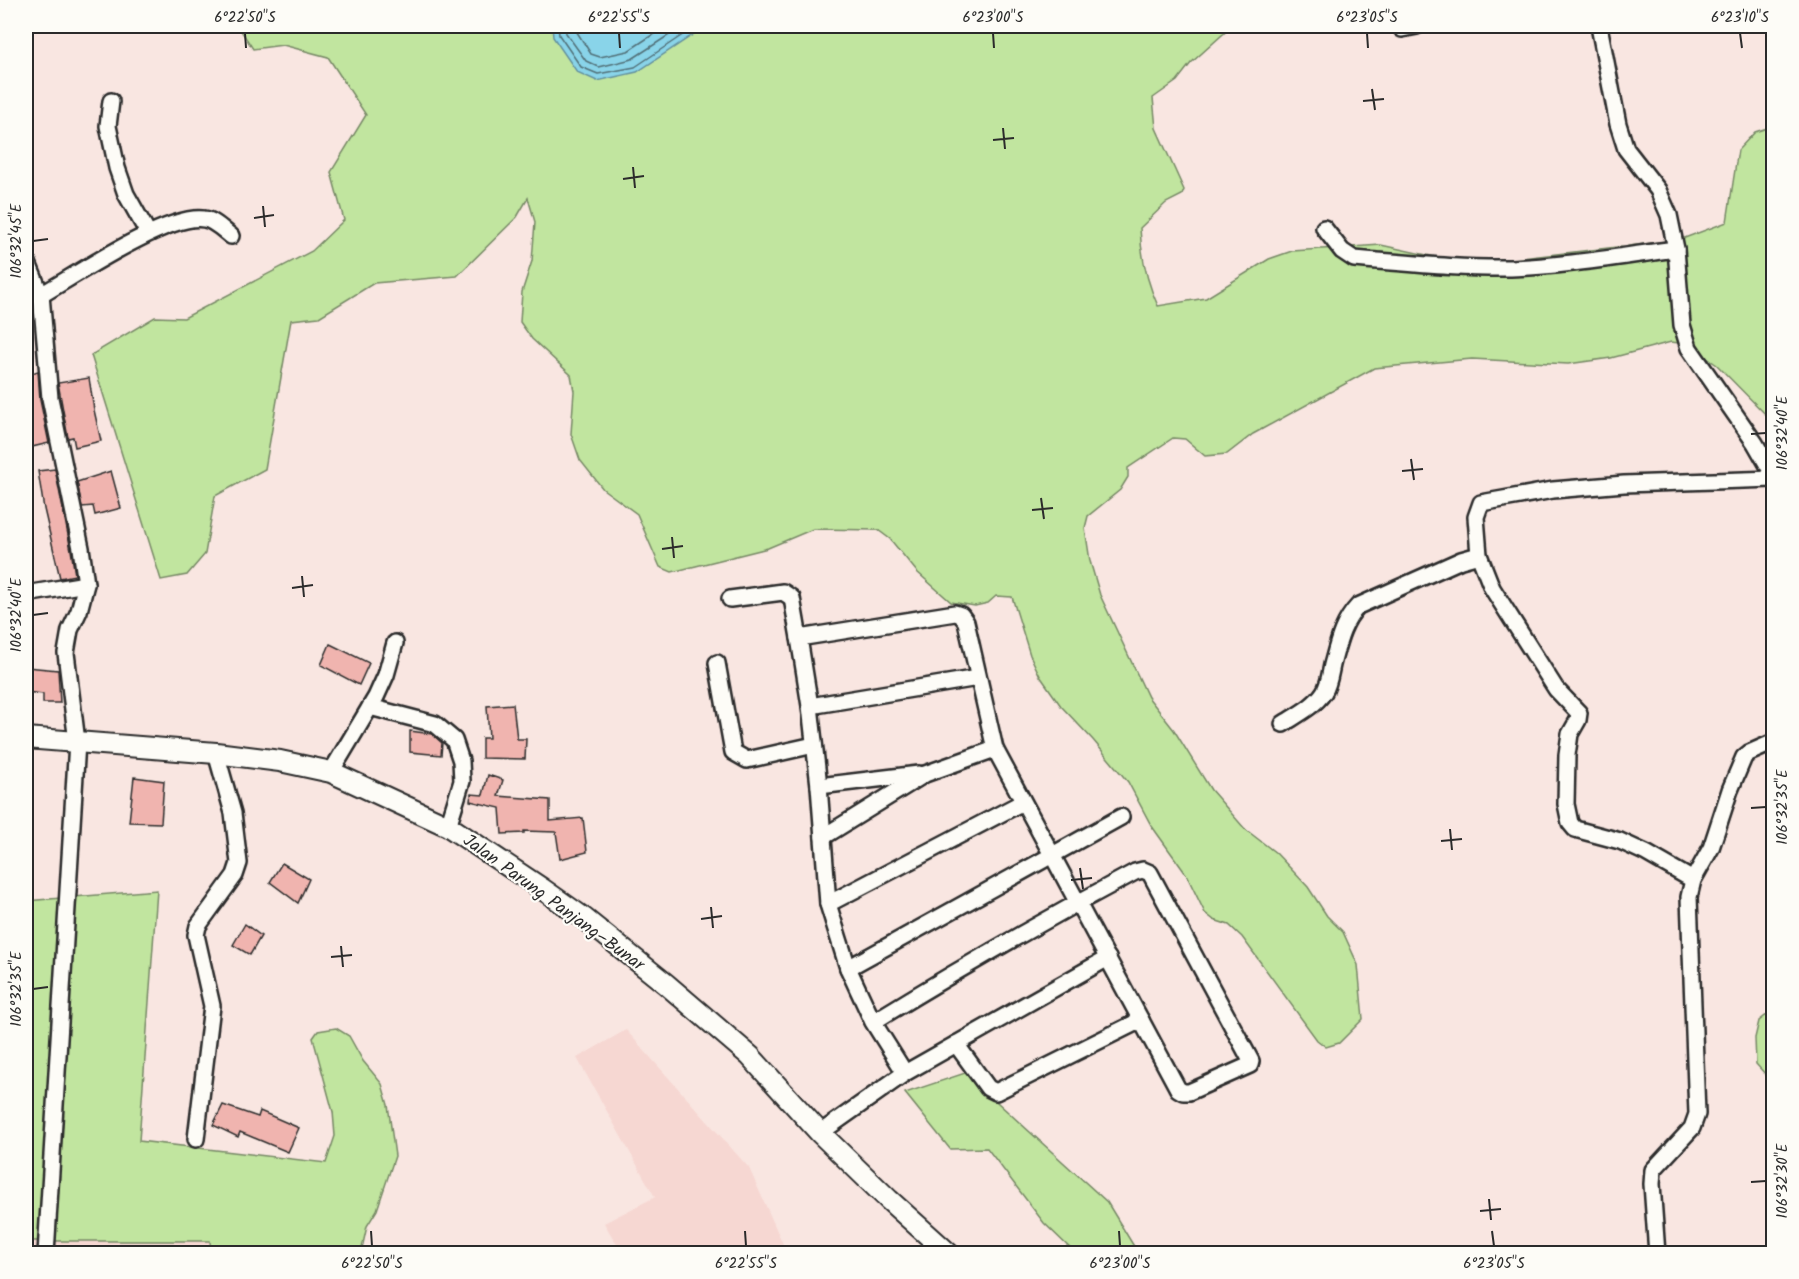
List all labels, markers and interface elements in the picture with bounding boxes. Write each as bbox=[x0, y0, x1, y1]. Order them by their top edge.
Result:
text: 6°22'50"S bbox=[214, 6, 276, 30]
text: 6°22'55"S bbox=[588, 6, 650, 30]
text: 6°23'00"S bbox=[963, 6, 1023, 30]
text: 6°23'05"S bbox=[1336, 6, 1398, 30]
text: 6°23'10"S bbox=[1711, 6, 1769, 30]
text: 106°32'45"E bbox=[5, 202, 29, 279]
text: 106°32'40"E bbox=[1771, 394, 1795, 470]
text: 106°32'40"E bbox=[5, 576, 29, 652]
text: 106°32'35"E bbox=[1771, 768, 1795, 845]
street label: Jalan Parung Panjang–Bunar bbox=[456, 827, 651, 980]
text: 106°32'35"E bbox=[5, 950, 29, 1027]
text: 106°32'30"E bbox=[1771, 1142, 1795, 1218]
text: 6°22'50"S bbox=[341, 1252, 403, 1276]
text: 6°22'55"S bbox=[715, 1252, 777, 1276]
text: 6°23'00"S bbox=[1090, 1252, 1150, 1276]
text: 6°23'05"S bbox=[1463, 1252, 1525, 1276]

